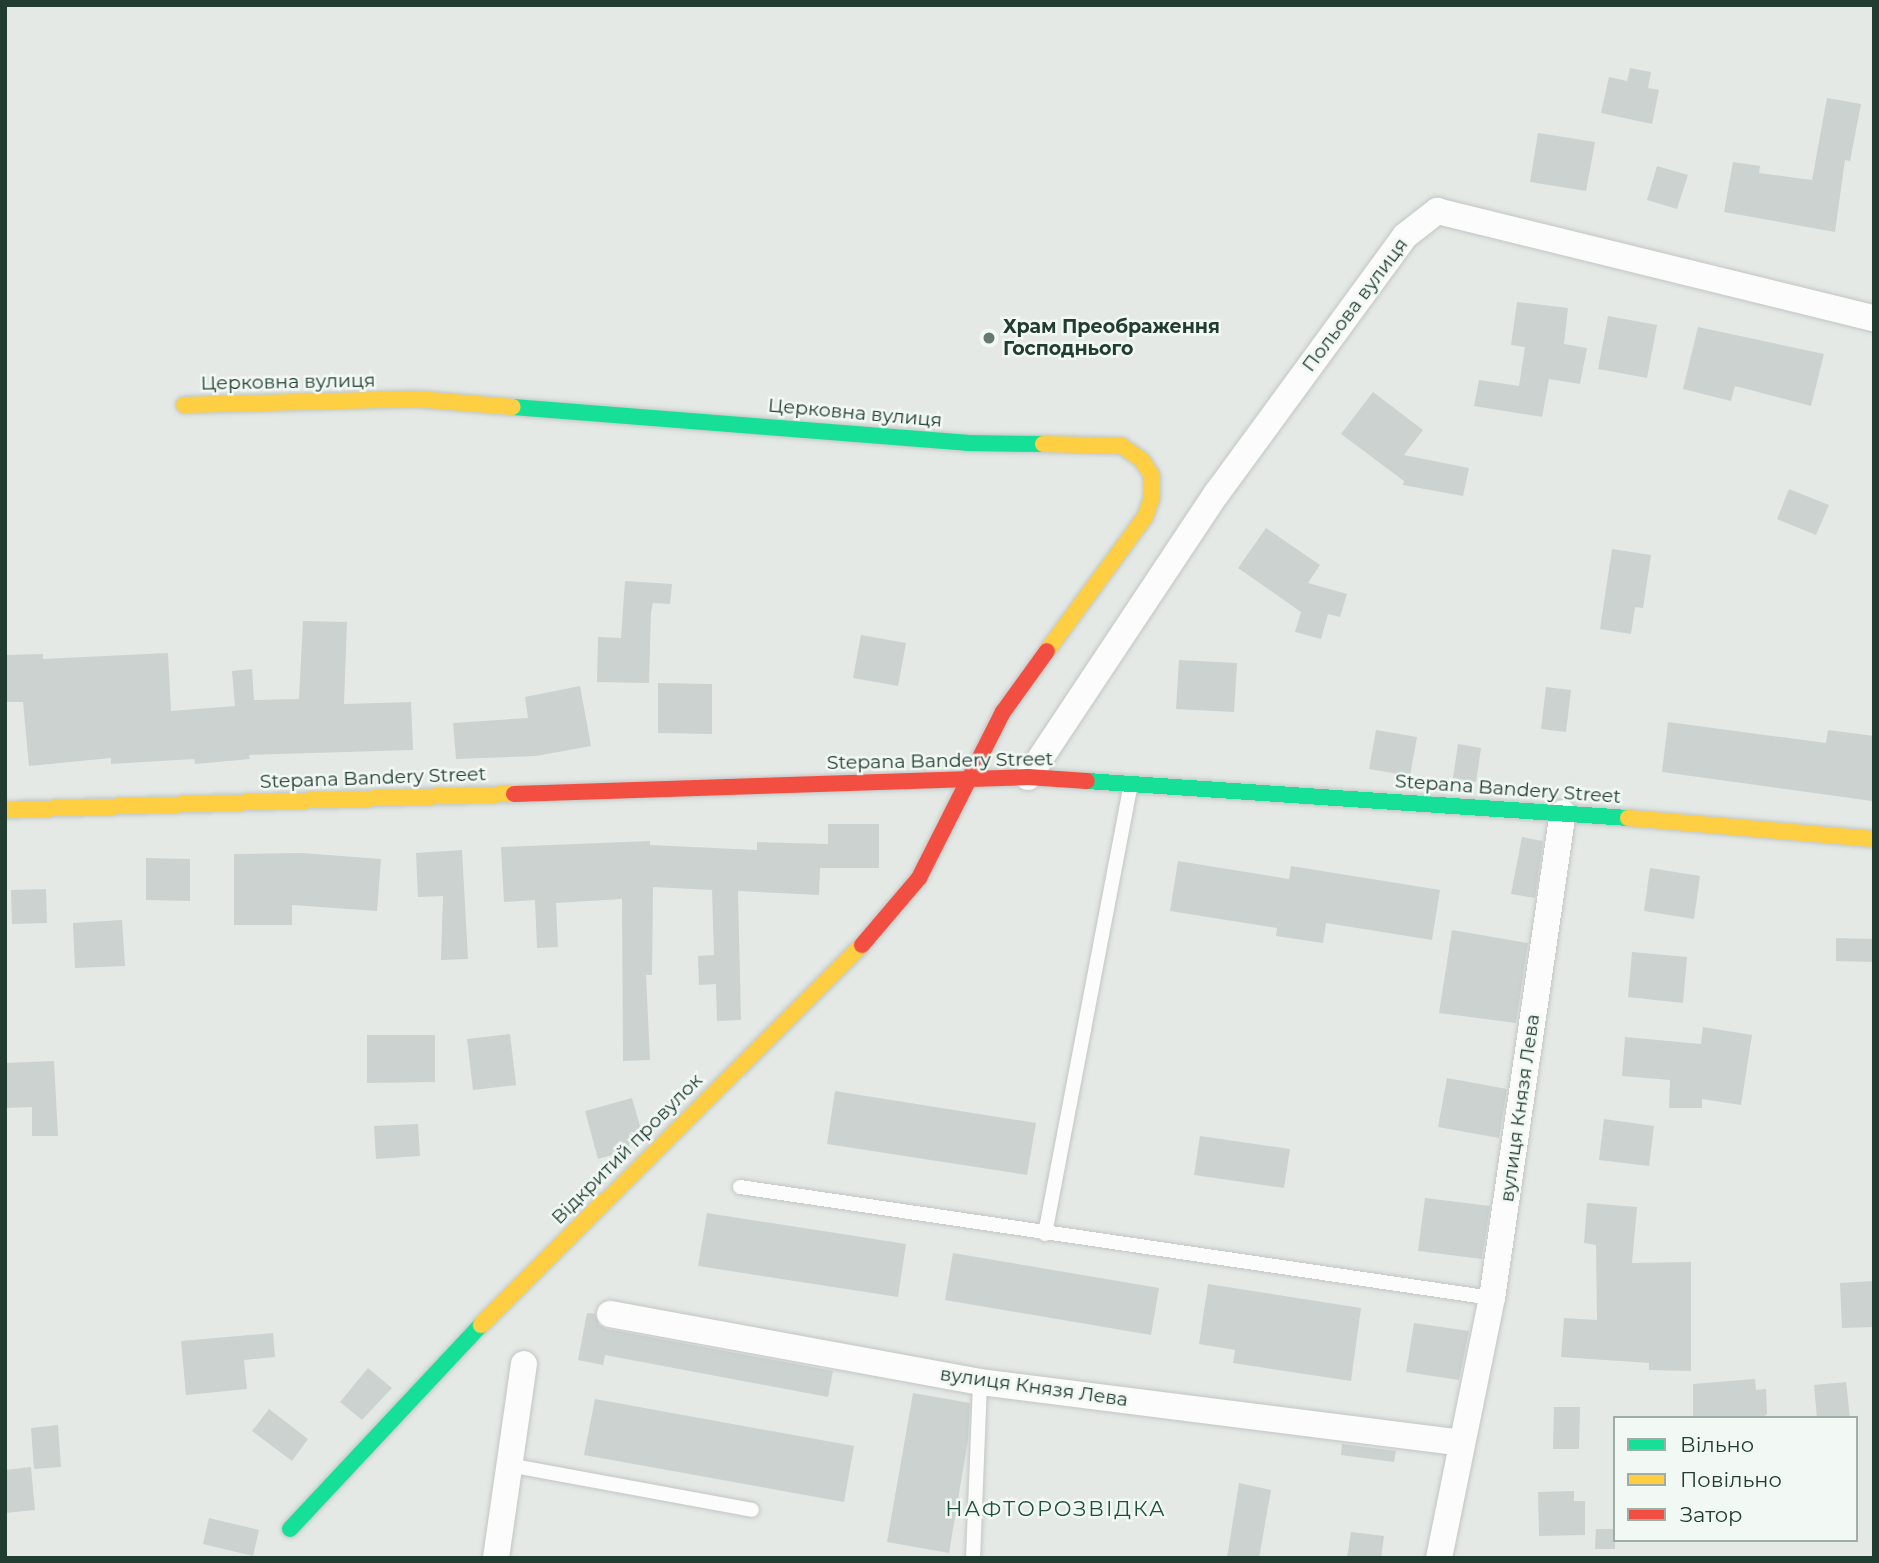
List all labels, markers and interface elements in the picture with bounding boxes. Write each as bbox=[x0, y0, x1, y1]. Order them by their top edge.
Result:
street label: Польова вулиця bbox=[1297, 234, 1413, 376]
place label: Храм Преображення Господнього bbox=[1003, 316, 1220, 360]
marker: Храм Преображення Господнього bbox=[981, 330, 997, 346]
street label: Церковна вулиця bbox=[200, 369, 376, 395]
street label: Церковна вулиця bbox=[767, 394, 943, 432]
street label: Stepana Bandery Street bbox=[827, 748, 1053, 774]
street label: Stepana Bandery Street bbox=[259, 763, 487, 793]
street label: Stepana Bandery Street bbox=[1394, 770, 1622, 808]
street label: вулиця Князя Лева bbox=[1496, 1012, 1544, 1204]
street label: Відкритий провулок bbox=[547, 1069, 707, 1229]
street label: вулиця Князя Лева bbox=[938, 1363, 1130, 1411]
legend bbox=[1613, 1416, 1858, 1542]
text: Вільно bbox=[1680, 1432, 1754, 1457]
text: Повільно bbox=[1680, 1467, 1782, 1492]
district label: НАФТОРОЗВІДКА bbox=[947, 1496, 1165, 1522]
text: Затор bbox=[1680, 1502, 1742, 1527]

